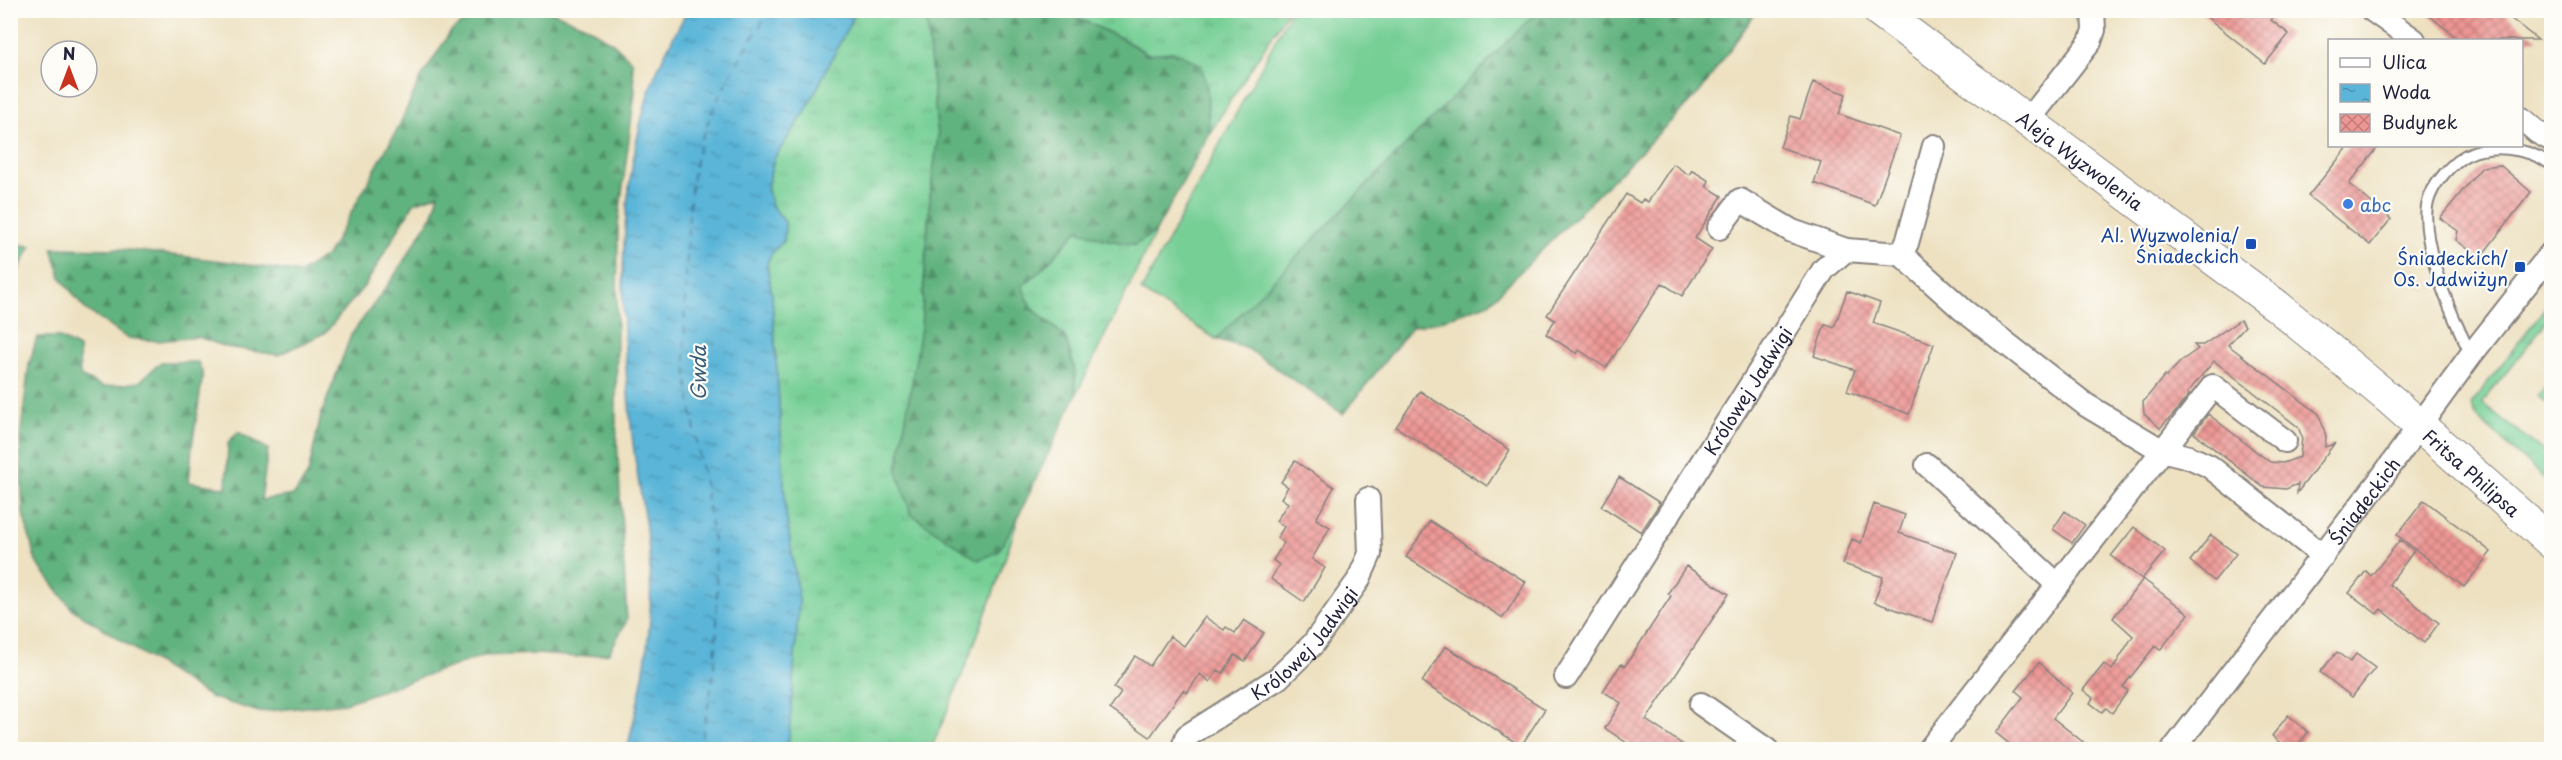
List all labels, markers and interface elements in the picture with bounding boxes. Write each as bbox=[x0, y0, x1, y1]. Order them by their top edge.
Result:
north arrow bbox=[39, 39, 99, 99]
legend bbox=[2328, 39, 2523, 147]
text: N bbox=[63, 41, 75, 65]
text: Ulica bbox=[2382, 48, 2427, 75]
text: Woda bbox=[2382, 78, 2431, 105]
street label: Aleja Wyzwolenia bbox=[2011, 104, 2149, 216]
text: Budynek bbox=[2382, 108, 2458, 135]
place label: abc bbox=[2360, 191, 2391, 218]
marker: abc bbox=[2341, 197, 2355, 211]
place label: Al. Wyzwolenia/ Śniadeckich bbox=[2101, 221, 2240, 269]
marker: Al. Wyzwolenia/ Śniadeckich bbox=[2244, 237, 2258, 251]
place label: Śniadeckich/ Os. Jadwiżyn bbox=[2393, 244, 2509, 292]
marker: Śniadeckich/ Os. Jadwiżyn bbox=[2513, 260, 2527, 274]
street label: Królowej Jadwigi bbox=[1696, 321, 1798, 460]
water label: Gwda bbox=[683, 345, 713, 400]
street label: Fritsa Philipsa bbox=[2418, 422, 2527, 523]
street label: Śniadeckich bbox=[2322, 451, 2406, 550]
street label: Królowej Jadwigi bbox=[1245, 581, 1364, 706]

